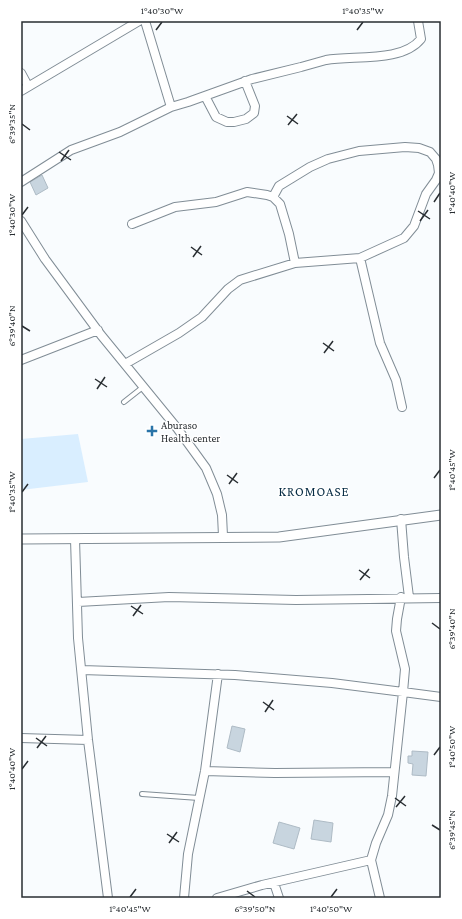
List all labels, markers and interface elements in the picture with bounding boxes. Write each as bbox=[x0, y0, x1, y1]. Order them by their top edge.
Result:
text: 1°40'30"W bbox=[141, 5, 184, 16]
text: 1°40'35"W bbox=[342, 5, 385, 16]
text: 6°39'35"N bbox=[6, 104, 17, 144]
text: 1°40'40"W bbox=[446, 171, 457, 214]
text: 1°40'30"W bbox=[6, 193, 17, 236]
text: 6°39'40"N bbox=[6, 305, 17, 347]
place label: Aburaso Health center bbox=[161, 419, 220, 444]
marker: Aburaso Health center bbox=[146, 425, 158, 437]
text: 1°40'45"W bbox=[446, 448, 457, 491]
text: 1°40'35"W bbox=[6, 470, 17, 513]
district label: KROMOASE bbox=[278, 484, 350, 499]
text: 6°39'40"N bbox=[446, 608, 457, 650]
text: 1°40'50"W bbox=[446, 725, 457, 768]
text: 1°40'40"W bbox=[6, 747, 17, 790]
text: 6°39'45"N bbox=[446, 810, 457, 850]
text: 1°40'45"W bbox=[109, 903, 152, 914]
text: 6°39'50"N bbox=[235, 903, 276, 914]
text: 1°40'50"W bbox=[310, 903, 353, 914]

